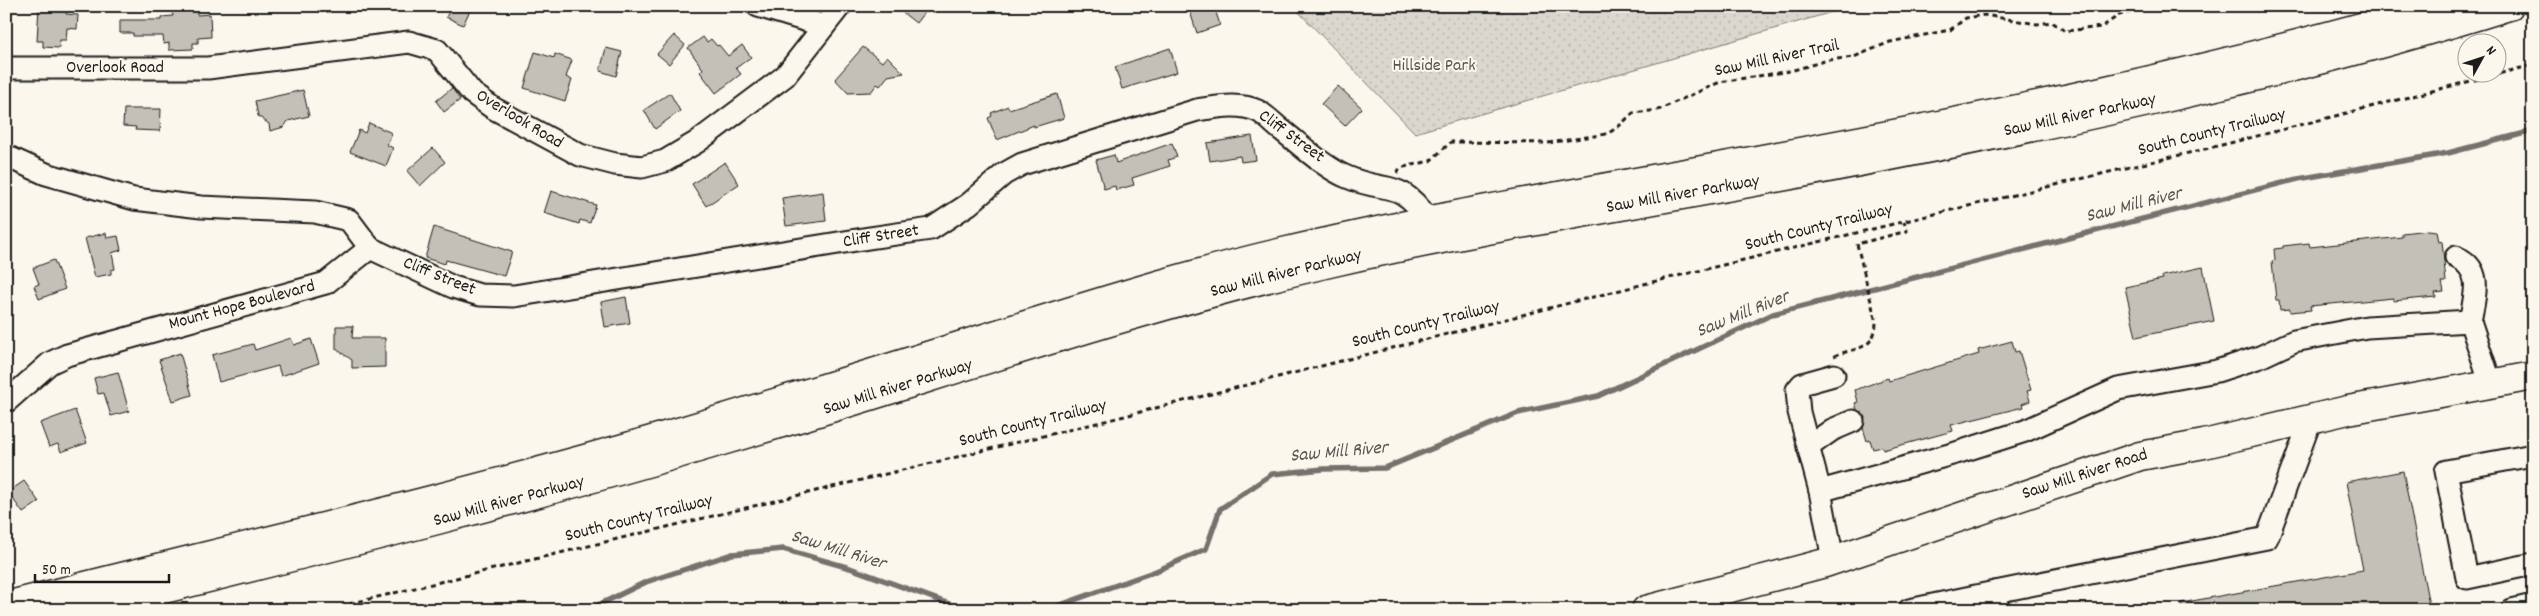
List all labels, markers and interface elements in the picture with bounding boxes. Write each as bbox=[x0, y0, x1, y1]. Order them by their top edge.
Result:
north arrow bbox=[2456, 32, 2506, 82]
street label: Saw Mill River Trail bbox=[1712, 33, 1842, 84]
text: N bbox=[2481, 42, 2500, 60]
park label: Hillside Park bbox=[1392, 54, 1476, 79]
street label: Overlook Road bbox=[66, 56, 164, 81]
street label: Overlook Road bbox=[471, 84, 567, 156]
street label: Saw Mill River Parkway bbox=[2002, 88, 2159, 144]
street label: South County Trailway bbox=[2136, 102, 2289, 163]
street label: Cliff Street bbox=[1253, 104, 1330, 170]
street label: Saw Mill River Parkway bbox=[1605, 169, 1762, 221]
water label: Saw Mill River bbox=[2083, 181, 2187, 231]
street label: South County Trailway bbox=[1743, 197, 1896, 258]
street label: Cliff Street bbox=[841, 219, 921, 255]
street label: Saw Mill River Parkway bbox=[1208, 243, 1365, 305]
street label: Cliff Street bbox=[399, 251, 479, 303]
street label: Mount Hope Boulevard bbox=[166, 274, 318, 338]
water label: Saw Mill River bbox=[1693, 283, 1795, 346]
street label: South County Trailway bbox=[1350, 294, 1503, 355]
street label: Saw Mill River Parkway bbox=[820, 353, 976, 423]
street label: South County Trailway bbox=[957, 393, 1110, 454]
water label: Saw Mill River bbox=[1289, 435, 1391, 471]
street label: Saw Mill River Road bbox=[2019, 443, 2151, 507]
street label: Saw Mill River Parkway bbox=[431, 470, 588, 534]
street label: South County Trailway bbox=[563, 488, 716, 549]
water label: Saw Mill River bbox=[787, 524, 891, 579]
scale bar bbox=[35, 551, 169, 583]
text: 50 m bbox=[42, 560, 71, 582]

